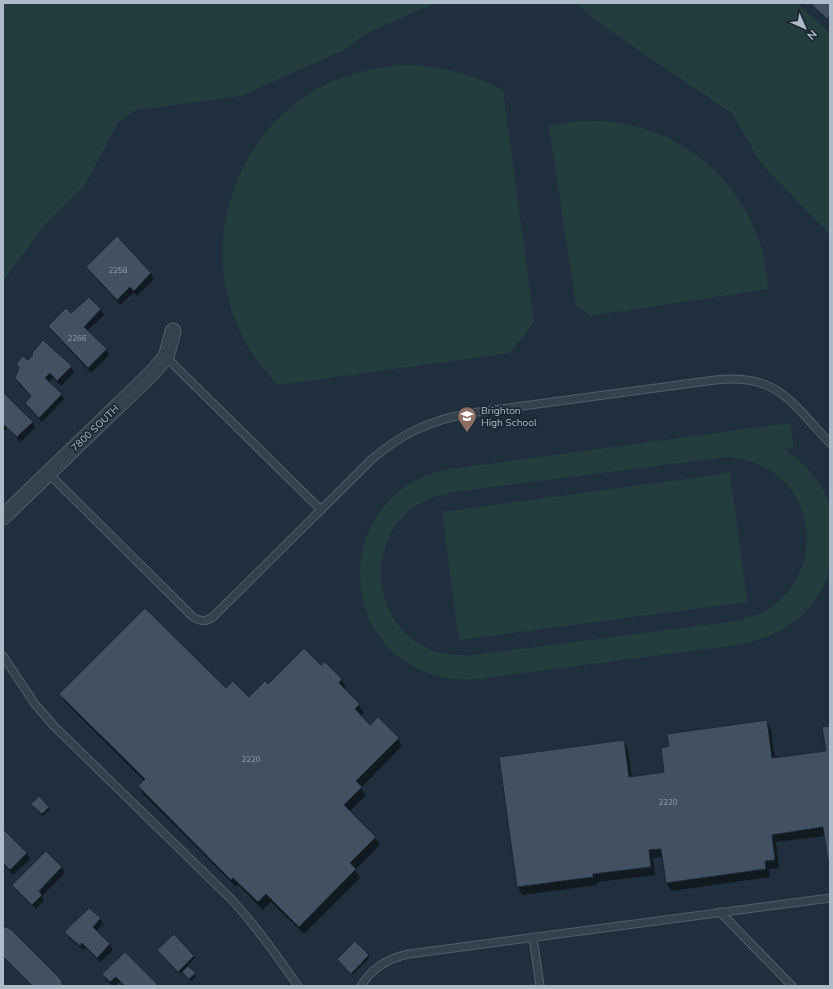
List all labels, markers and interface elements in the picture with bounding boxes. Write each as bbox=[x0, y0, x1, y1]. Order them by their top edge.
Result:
north arrow bbox=[785, 8, 825, 48]
text: N bbox=[804, 27, 820, 43]
house number: 2258 bbox=[108, 265, 128, 275]
house number: 2266 bbox=[67, 333, 87, 343]
street label: 7800 SOUTH bbox=[68, 402, 122, 454]
place label: Brighton High School bbox=[481, 404, 536, 429]
school or university icon: Brighton High School bbox=[456, 405, 478, 433]
house number: 2220 bbox=[241, 754, 261, 764]
house number: 2220 bbox=[658, 797, 678, 807]

